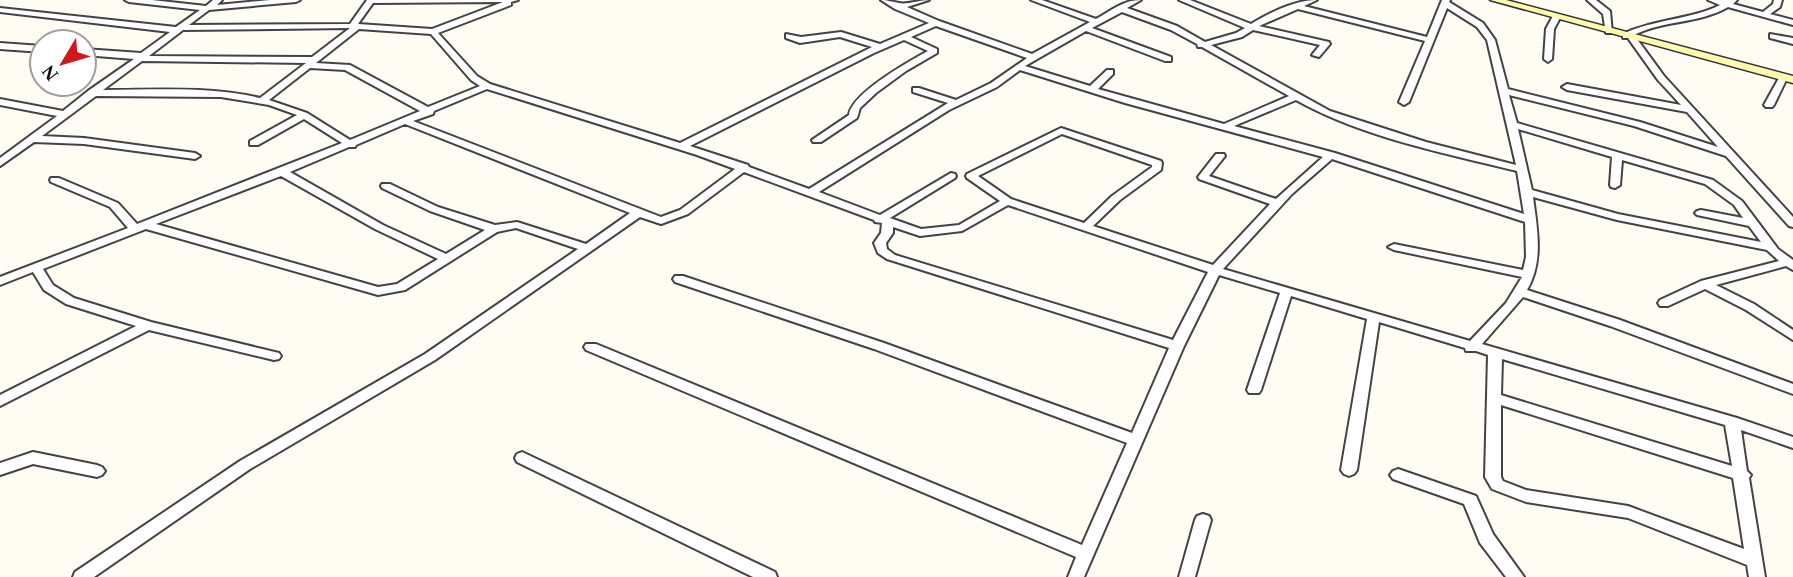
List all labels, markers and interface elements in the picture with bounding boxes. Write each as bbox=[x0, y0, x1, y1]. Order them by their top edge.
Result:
north arrow bbox=[28, 28, 98, 98]
text: N bbox=[37, 61, 62, 85]

